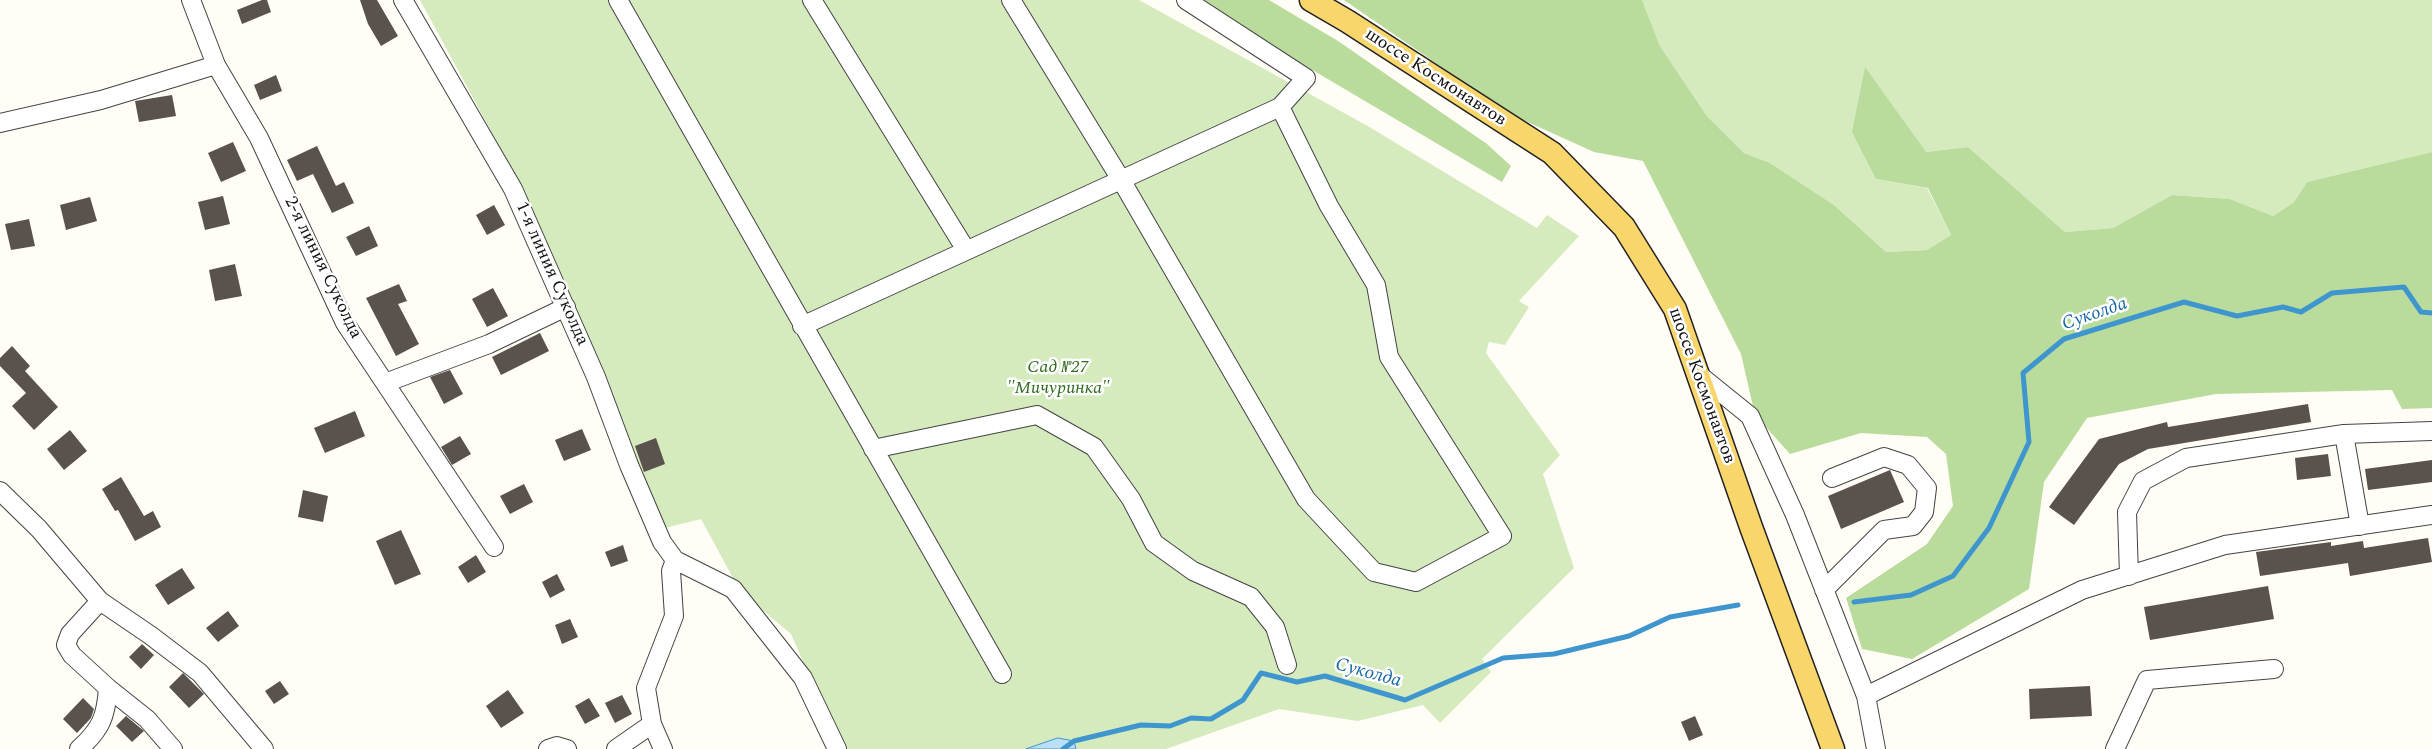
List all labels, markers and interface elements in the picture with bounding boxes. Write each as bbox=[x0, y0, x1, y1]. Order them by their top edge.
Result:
street label: шоссе Космонавтов bbox=[1360, 24, 1510, 132]
street label: 2-я линия Суколда bbox=[278, 193, 366, 343]
street label: 1-я линия Суколда bbox=[510, 199, 592, 349]
water label: Суколда bbox=[2059, 293, 2131, 337]
street label: шоссе Космонавтов bbox=[1663, 305, 1739, 467]
park label: Сад №27 "Мичуринка" bbox=[1006, 357, 1110, 399]
water label: Суколда bbox=[1332, 654, 1404, 694]

